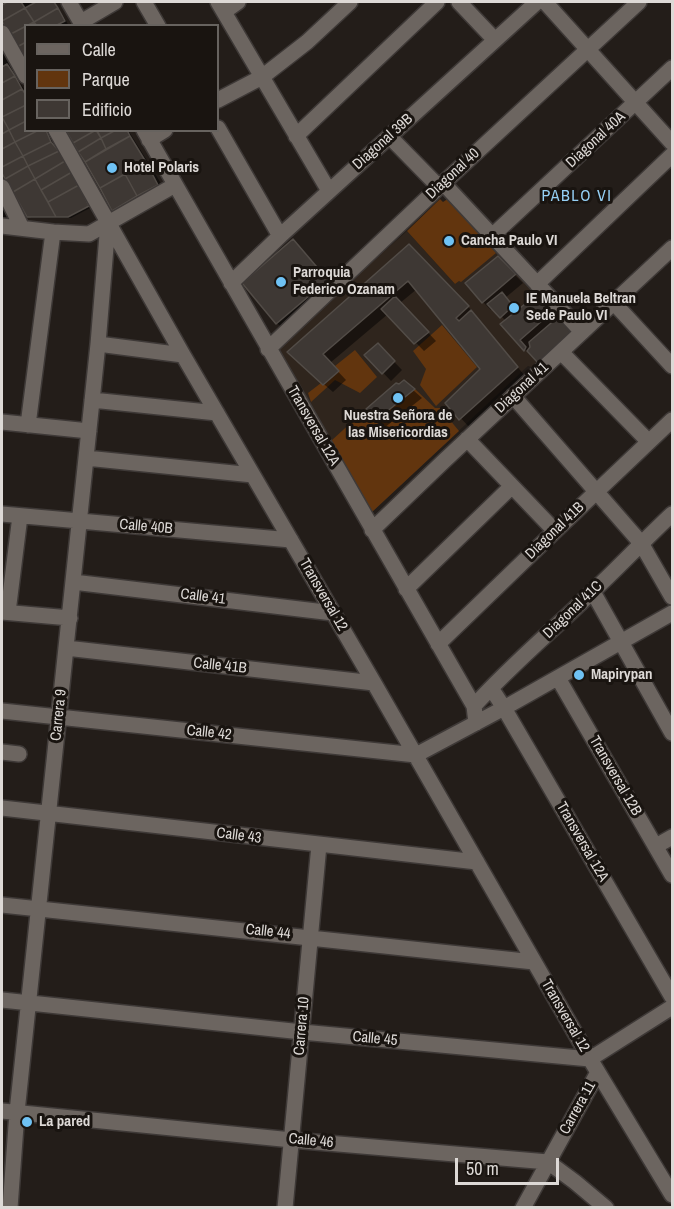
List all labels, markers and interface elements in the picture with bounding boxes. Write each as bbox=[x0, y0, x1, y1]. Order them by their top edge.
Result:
legend bbox=[24, 24, 219, 132]
text: Calle bbox=[82, 37, 116, 62]
text: Parque bbox=[82, 67, 130, 92]
text: Edificio bbox=[82, 97, 132, 122]
street label: Diagonal 40A bbox=[563, 108, 629, 172]
street label: Diagonal 39B bbox=[349, 110, 417, 174]
street label: Diagonal 40 bbox=[423, 145, 483, 203]
place label: Hotel Polaris bbox=[124, 159, 199, 177]
marker: Hotel Polaris bbox=[105, 161, 119, 175]
district label: PABLO VI bbox=[542, 187, 612, 207]
place label: Cancha Paulo VI bbox=[461, 232, 557, 250]
marker: Cancha Paulo VI bbox=[442, 234, 456, 248]
place label: Parroquia Federico Ozanam bbox=[293, 264, 395, 299]
marker: Parroquia Federico Ozanam bbox=[274, 275, 288, 289]
place label: IE Manuela Beltran Sede Paulo VI bbox=[526, 290, 636, 325]
marker: IE Manuela Beltran Sede Paulo VI bbox=[507, 301, 521, 315]
street label: Diagonal 41 bbox=[492, 359, 552, 417]
street label: Transversal 12A bbox=[283, 383, 343, 469]
marker: Nuestra Señora de las Misericordias bbox=[391, 391, 405, 405]
place label: Nuestra Señora de las Misericordias bbox=[344, 407, 452, 442]
street label: Diagonal 41B bbox=[522, 499, 588, 563]
street label: Calle 40B bbox=[119, 516, 173, 538]
street label: Transversal 12 bbox=[295, 555, 351, 635]
street label: Diagonal 41C bbox=[540, 577, 606, 643]
street label: Calle 41 bbox=[180, 585, 226, 609]
street label: Calle 41B bbox=[193, 654, 247, 678]
place label: Mapirypan bbox=[591, 666, 653, 684]
marker: Mapirypan bbox=[572, 668, 586, 682]
street label: Carrera 9 bbox=[47, 688, 71, 742]
street label: Calle 42 bbox=[186, 722, 232, 744]
street label: Transversal 12B bbox=[585, 733, 645, 819]
street label: Transversal 12A bbox=[552, 799, 612, 885]
street label: Calle 43 bbox=[216, 824, 262, 848]
street label: Calle 44 bbox=[245, 921, 291, 943]
street label: Transversal 12 bbox=[537, 976, 593, 1056]
street label: Carrera 10 bbox=[290, 996, 314, 1056]
street label: Calle 45 bbox=[352, 1028, 398, 1050]
street label: Carrera 11 bbox=[556, 1078, 600, 1138]
place label: La pared bbox=[39, 1113, 90, 1131]
marker: La pared bbox=[20, 1115, 34, 1129]
street label: Calle 46 bbox=[288, 1130, 334, 1152]
scale bar bbox=[458, 1146, 562, 1184]
text: 50 m bbox=[466, 1156, 499, 1181]

